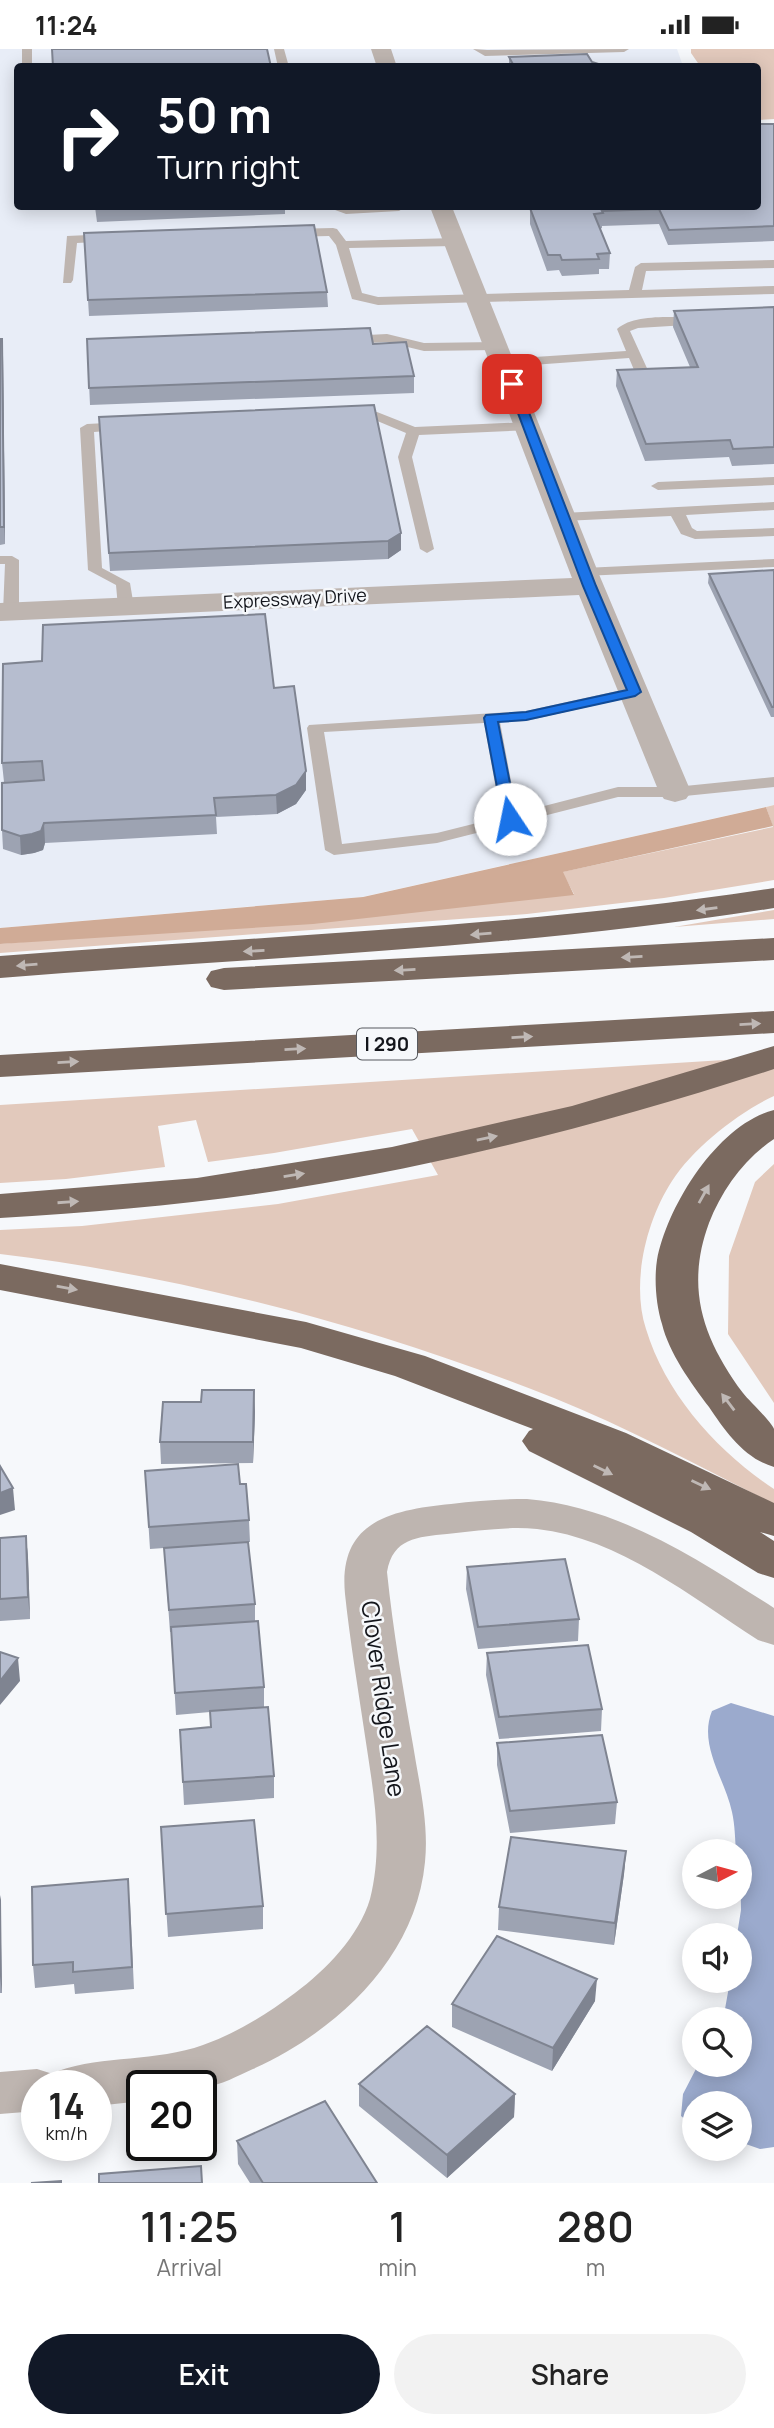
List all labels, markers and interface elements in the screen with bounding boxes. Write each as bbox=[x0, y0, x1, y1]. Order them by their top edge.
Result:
text: 11:24 bbox=[35, 7, 97, 43]
text: 50 m bbox=[157, 81, 272, 148]
icon: right bbox=[42, 91, 133, 182]
text: Turn right bbox=[157, 145, 300, 189]
pin bbox=[482, 354, 542, 414]
icon: arrive bbox=[493, 365, 531, 403]
street label: Expressway Drive bbox=[223, 582, 367, 614]
position arrow bbox=[473, 782, 547, 856]
one-way arrow bbox=[696, 903, 718, 914]
one-way arrow bbox=[469, 929, 491, 940]
one-way arrow bbox=[243, 945, 265, 956]
one-way arrow bbox=[621, 952, 643, 963]
one-way arrow bbox=[16, 960, 38, 971]
one-way arrow bbox=[394, 964, 416, 975]
one-way arrow bbox=[739, 1018, 761, 1029]
road number: I 290 bbox=[357, 1028, 417, 1059]
one-way arrow bbox=[512, 1031, 534, 1042]
one-way arrow bbox=[285, 1044, 307, 1055]
one-way arrow bbox=[57, 1057, 79, 1068]
one-way arrow bbox=[476, 1133, 498, 1144]
one-way arrow bbox=[283, 1170, 305, 1181]
one-way arrow bbox=[698, 1184, 710, 1203]
one-way arrow bbox=[57, 1197, 79, 1208]
one-way arrow bbox=[56, 1283, 78, 1294]
one-way arrow bbox=[720, 1394, 735, 1412]
one-way arrow bbox=[593, 1465, 613, 1476]
one-way arrow bbox=[691, 1479, 711, 1491]
street label: Clover Ridge Lane bbox=[354, 1599, 415, 1799]
north arrow bbox=[682, 1839, 752, 1909]
map controls bbox=[682, 1839, 752, 2161]
button: sound bbox=[682, 1923, 752, 1993]
button: search bbox=[682, 2007, 752, 2077]
speed limit sign: 20 bbox=[126, 2070, 217, 2161]
text: 14 bbox=[48, 2082, 85, 2130]
button: layers bbox=[682, 2091, 752, 2161]
text: km/h bbox=[46, 2121, 87, 2145]
text: 11:25 bbox=[140, 2197, 238, 2255]
text: 1 bbox=[389, 2197, 407, 2255]
text: 280 bbox=[557, 2197, 634, 2255]
text: Arrival bbox=[156, 2251, 222, 2283]
text: min bbox=[378, 2251, 417, 2283]
text: m bbox=[586, 2251, 605, 2283]
button: Exit bbox=[28, 2334, 380, 2414]
button: Share bbox=[394, 2334, 746, 2414]

